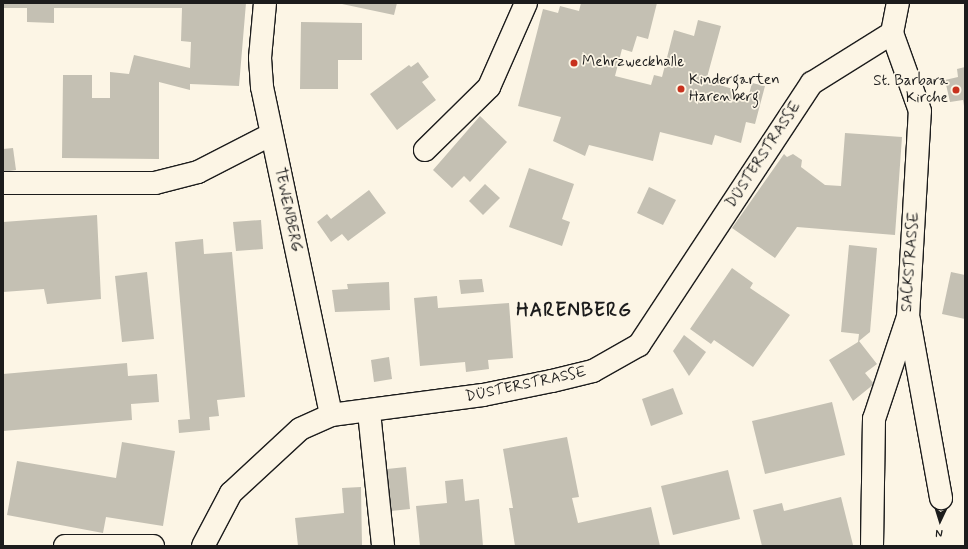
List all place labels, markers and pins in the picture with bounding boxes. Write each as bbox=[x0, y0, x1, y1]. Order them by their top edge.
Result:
place label: Mehrzweckhalle bbox=[582, 54, 684, 72]
marker: Mehrzweckhalle bbox=[569, 58, 579, 68]
place label: Kindergarten Harenberg bbox=[689, 71, 780, 106]
place label: St. Barbara Kirche bbox=[873, 72, 948, 107]
marker: Kindergarten Harenberg bbox=[676, 84, 686, 94]
marker: St. Barbara Kirche bbox=[951, 85, 961, 95]

